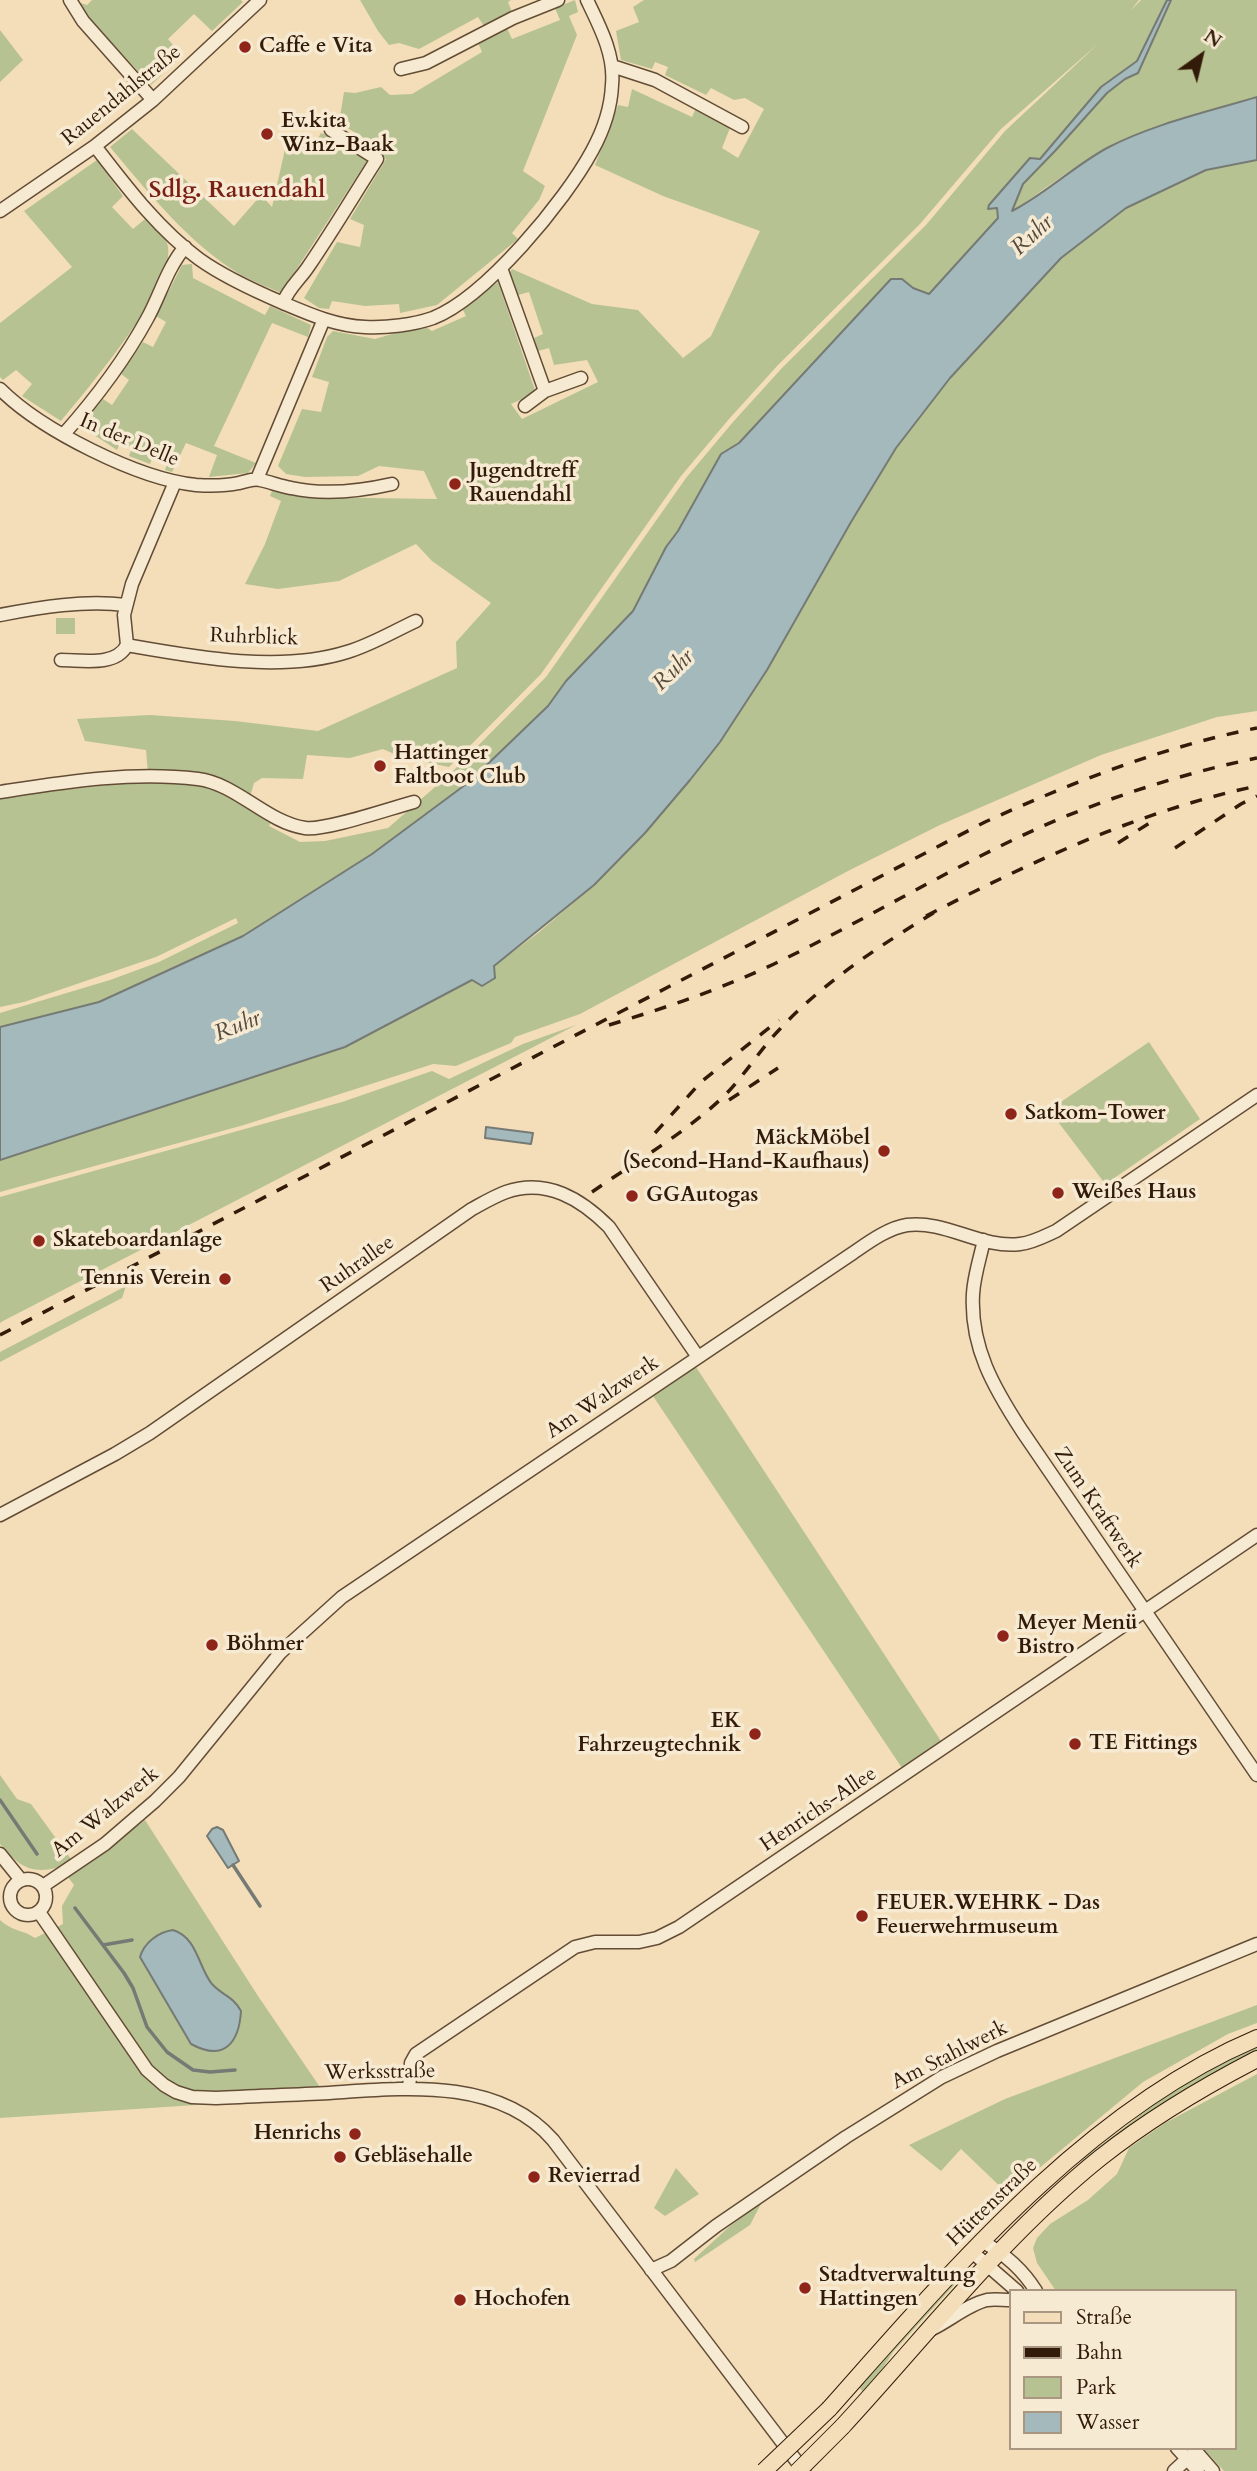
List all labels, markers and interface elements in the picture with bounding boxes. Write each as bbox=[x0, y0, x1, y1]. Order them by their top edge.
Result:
north arrow bbox=[1166, 21, 1236, 91]
text: N bbox=[1199, 23, 1227, 54]
place label: Caffe e Vita bbox=[259, 34, 373, 60]
marker: Caffe e Vita bbox=[237, 39, 253, 55]
street label: Rauendahlstraße bbox=[57, 40, 187, 152]
place label: Ev.kita Winz-Baak bbox=[281, 109, 394, 159]
marker: Ev.kita Winz-Baak bbox=[259, 126, 275, 142]
district label: Sdlg. Rauendahl bbox=[149, 177, 325, 205]
water label: Ruhr bbox=[1006, 210, 1060, 262]
street label: In der Delle bbox=[75, 409, 183, 473]
place label: Jugendtreff Rauendahl bbox=[469, 459, 576, 509]
marker: Jugendtreff Rauendahl bbox=[447, 476, 463, 492]
street label: Ruhrblick bbox=[209, 624, 299, 652]
water label: Ruhr bbox=[648, 645, 700, 697]
place label: Hattinger Faltboot Club bbox=[394, 741, 526, 791]
marker: Hattinger Faltboot Club bbox=[372, 758, 388, 774]
water label: Ruhr bbox=[211, 1005, 265, 1049]
place label: Satkom-Tower bbox=[1025, 1101, 1166, 1127]
marker: Satkom-Tower bbox=[1003, 1106, 1019, 1122]
place label: MäckMöbel (Second-Hand-Kaufhaus) bbox=[622, 1126, 870, 1176]
marker: MäckMöbel (Second-Hand-Kaufhaus) bbox=[876, 1143, 892, 1159]
place label: Weißes Haus bbox=[1072, 1180, 1196, 1206]
place label: GGAutogas bbox=[646, 1183, 758, 1209]
marker: Weißes Haus bbox=[1050, 1185, 1066, 1201]
marker: GGAutogas bbox=[624, 1188, 640, 1204]
place label: Skateboardanlage bbox=[53, 1228, 223, 1254]
street label: Ruhrallee bbox=[316, 1231, 400, 1299]
marker: Skateboardanlage bbox=[31, 1233, 47, 1249]
place label: Tennis Verein bbox=[80, 1266, 211, 1292]
marker: Tennis Verein bbox=[217, 1271, 233, 1287]
street label: Am Walzwerk bbox=[542, 1351, 664, 1445]
street label: Zum Kraftwerk bbox=[1047, 1443, 1147, 1573]
place label: Meyer Menü Bistro bbox=[1017, 1611, 1137, 1661]
marker: Meyer Menü Bistro bbox=[995, 1628, 1011, 1644]
place label: Böhmer bbox=[226, 1632, 304, 1658]
marker: Böhmer bbox=[204, 1637, 220, 1653]
place label: EK Fahrzeugtechnik bbox=[577, 1709, 741, 1759]
marker: EK Fahrzeugtechnik bbox=[747, 1726, 763, 1742]
place label: TE Fittings bbox=[1089, 1731, 1197, 1757]
marker: TE Fittings bbox=[1067, 1736, 1083, 1752]
street label: Am Walzwerk bbox=[47, 1762, 165, 1864]
street label: Henrichs-Allee bbox=[756, 1762, 882, 1858]
place label: FEUER.WEHRK - Das Feuerwehrmuseum bbox=[876, 1891, 1100, 1941]
marker: FEUER.WEHRK - Das Feuerwehrmuseum bbox=[854, 1908, 870, 1924]
street label: Am Stahlwerk bbox=[888, 2016, 1012, 2096]
street label: Werksstraße bbox=[324, 2059, 436, 2087]
place label: Henrichs bbox=[254, 2121, 341, 2147]
marker: Henrichs bbox=[347, 2126, 363, 2142]
place label: Gebläsehalle bbox=[354, 2144, 473, 2170]
marker: Gebläsehalle bbox=[332, 2149, 348, 2165]
street label: Hüttenstraße bbox=[942, 2154, 1044, 2252]
place label: Revierrad bbox=[548, 2164, 640, 2190]
marker: Revierrad bbox=[526, 2169, 542, 2185]
place label: Stadtverwaltung Hattingen bbox=[819, 2263, 975, 2313]
marker: Stadtverwaltung Hattingen bbox=[797, 2280, 813, 2296]
place label: Hochofen bbox=[474, 2287, 570, 2313]
legend bbox=[1009, 2289, 1236, 2450]
marker: Hochofen bbox=[452, 2292, 468, 2308]
text: Straße bbox=[1076, 2303, 1132, 2332]
text: Bahn bbox=[1076, 2338, 1123, 2367]
text: Park bbox=[1076, 2373, 1116, 2402]
text: Wasser bbox=[1076, 2408, 1140, 2437]

